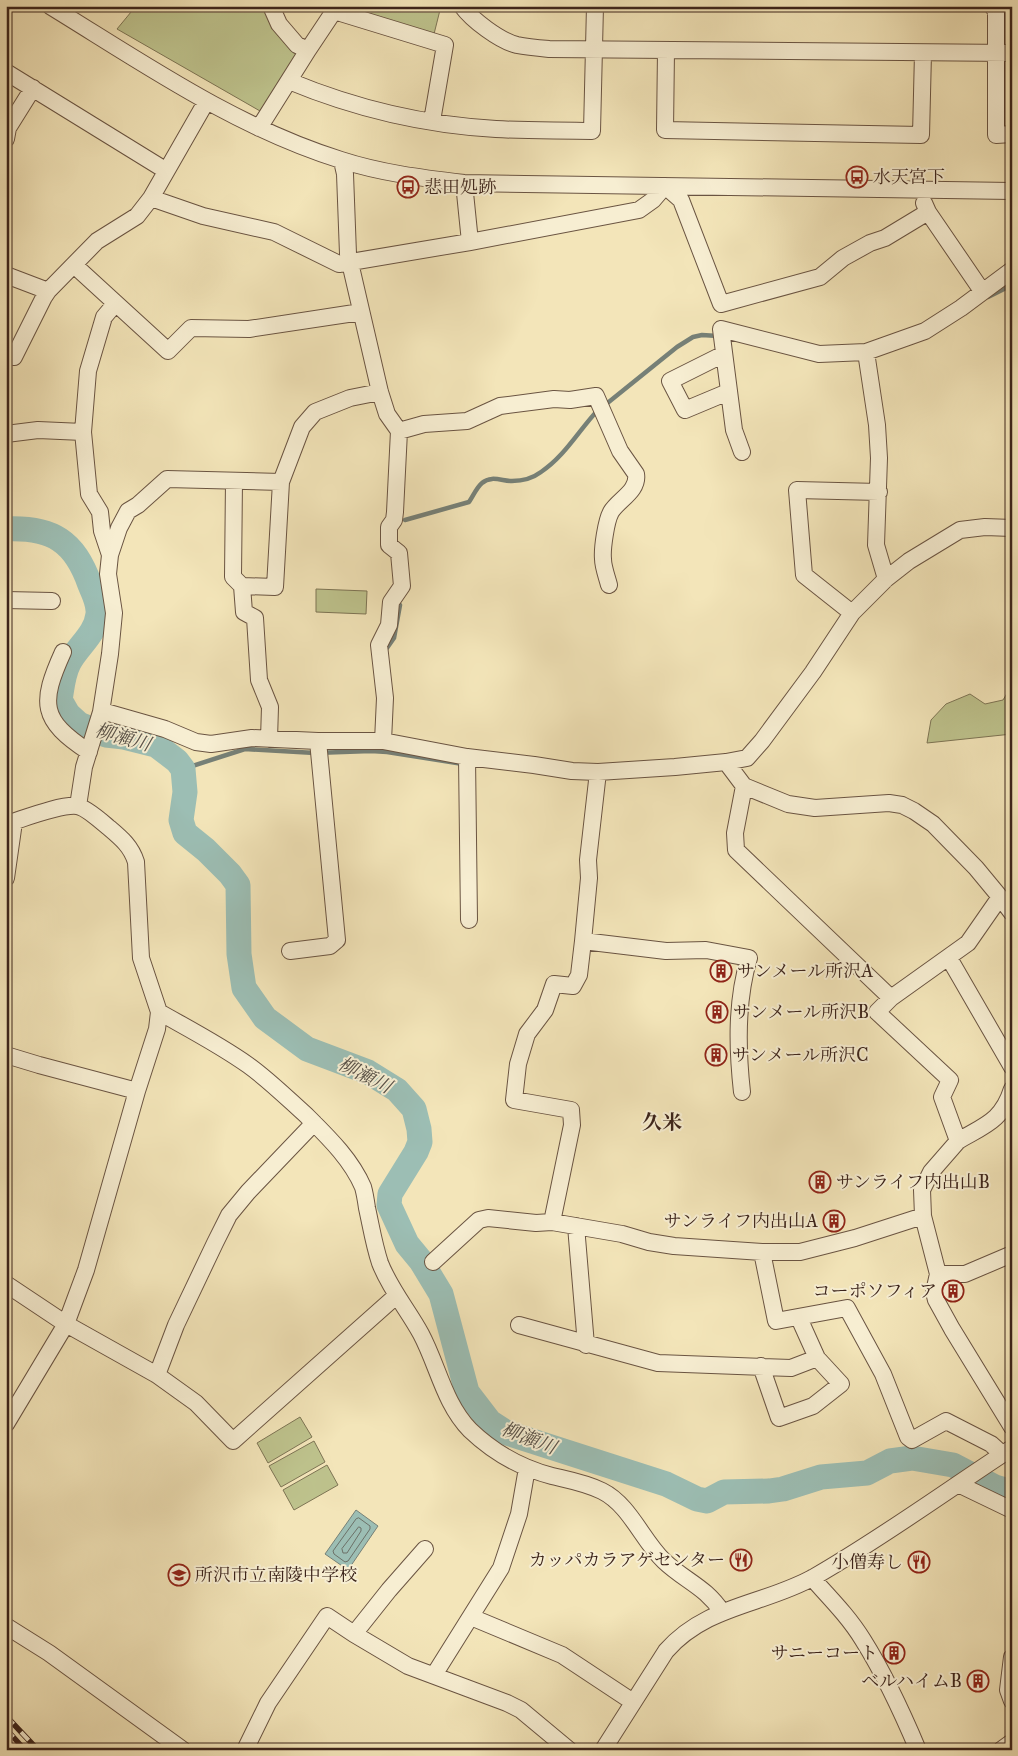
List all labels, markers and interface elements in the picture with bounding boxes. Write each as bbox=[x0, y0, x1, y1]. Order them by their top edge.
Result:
bus stop icon: 水天宮下 bbox=[845, 165, 869, 189]
place label: 水天宮下 bbox=[873, 166, 945, 188]
bus stop icon: 悲田処跡 bbox=[396, 175, 420, 199]
place label: 悲田処跡 bbox=[424, 176, 496, 198]
water label: 柳瀬川 bbox=[92, 718, 155, 756]
building icon: サンメール所沢A bbox=[709, 959, 733, 983]
place label: サンメール所沢A bbox=[737, 960, 873, 982]
building icon: サンメール所沢B bbox=[705, 1000, 729, 1024]
place label: サンメール所沢B bbox=[733, 1001, 869, 1023]
building icon: サンメール所沢C bbox=[704, 1043, 728, 1067]
place label: サンメール所沢C bbox=[732, 1044, 868, 1066]
water label: 柳瀬川 bbox=[334, 1052, 397, 1099]
district label: 久米 bbox=[642, 1110, 682, 1134]
building icon: サンライフ内出山B bbox=[808, 1170, 832, 1194]
place label: サンライフ内出山B bbox=[836, 1171, 990, 1193]
building icon: サンライフ内出山A bbox=[822, 1209, 846, 1233]
place label: サンライフ内出山A bbox=[664, 1210, 818, 1232]
building icon: コーポソフィア bbox=[941, 1279, 965, 1303]
place label: コーポソフィア bbox=[812, 1280, 937, 1302]
water label: 柳瀬川 bbox=[498, 1417, 562, 1460]
restaurant icon: カッパカラアゲセンター bbox=[729, 1548, 753, 1572]
place label: カッパカラアゲセンター bbox=[529, 1549, 725, 1571]
restaurant icon: 小僧寿し bbox=[907, 1550, 931, 1574]
place label: 小僧寿し bbox=[831, 1551, 903, 1573]
school or university icon: 所沢市立南陵中学校 bbox=[167, 1563, 191, 1587]
place label: 所沢市立南陵中学校 bbox=[195, 1564, 357, 1586]
building icon: サニーコート bbox=[882, 1641, 906, 1665]
place label: サニーコート bbox=[771, 1642, 878, 1664]
building icon: ベルハイムB bbox=[966, 1669, 990, 1693]
place label: ベルハイムB bbox=[861, 1670, 962, 1692]

